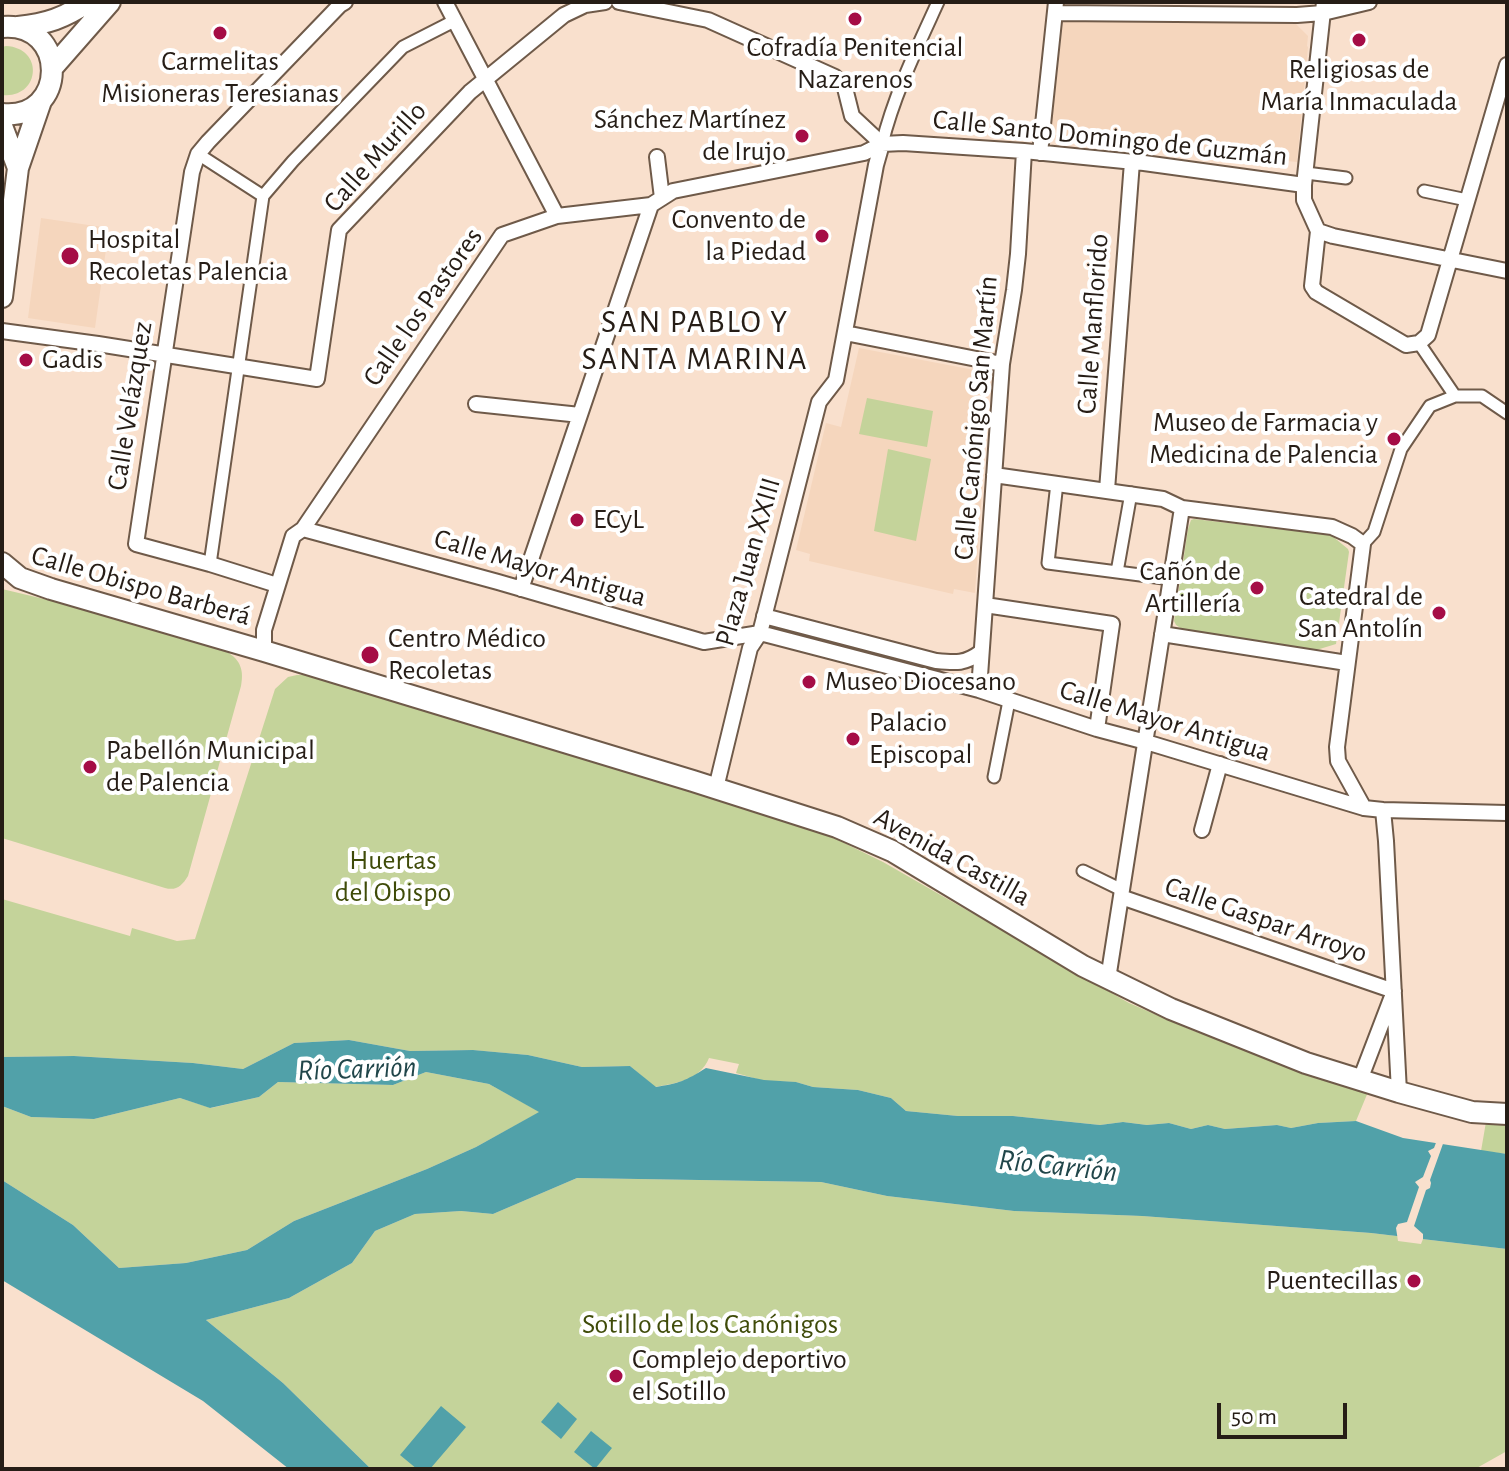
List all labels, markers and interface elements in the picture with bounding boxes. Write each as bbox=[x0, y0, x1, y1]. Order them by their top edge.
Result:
marker: Cofradía Penitencial Nazarenos bbox=[846, 10, 864, 28]
marker: Carmelitas Misioneras Teresianas bbox=[211, 24, 229, 42]
place label: Cofradía Penitencial Nazarenos bbox=[747, 31, 963, 97]
marker: Religiosas de María Inmaculada bbox=[1350, 31, 1368, 49]
place label: Carmelitas Misioneras Teresianas bbox=[101, 45, 339, 111]
place label: Religiosas de María Inmaculada bbox=[1261, 53, 1457, 119]
street label: Calle Murillo bbox=[316, 95, 434, 219]
place label: Sánchez Martínez de Irujo bbox=[594, 103, 786, 169]
street label: Calle Santo Domingo de Guzmán bbox=[931, 103, 1289, 173]
marker: Sánchez Martínez de Irujo bbox=[793, 127, 811, 145]
place label: Convento de la Piedad bbox=[671, 203, 806, 269]
street label: Calle los Pastores bbox=[356, 221, 490, 393]
place label: Hospital Recoletas Palencia bbox=[88, 223, 288, 289]
marker: Convento de la Piedad bbox=[813, 227, 831, 245]
street label: Calle Manflorido bbox=[1070, 233, 1116, 415]
marker: Hospital Recoletas Palencia bbox=[59, 245, 81, 267]
street label: Calle Canónigo San Martín bbox=[947, 274, 1005, 562]
district label: SAN PABLO Y SANTA MARINA bbox=[581, 303, 809, 378]
street label: Calle Velázquez bbox=[100, 319, 160, 493]
place label: Gadis bbox=[42, 343, 103, 377]
marker: Gadis bbox=[17, 351, 35, 369]
place label: Museo de Farmacia y Medicina de Palencia bbox=[1149, 406, 1378, 472]
marker: Museo de Farmacia y Medicina de Palencia bbox=[1385, 430, 1403, 448]
street label: Plaza Juan XXIII bbox=[708, 474, 788, 650]
place label: ECyL bbox=[593, 503, 644, 537]
marker: ECyL bbox=[568, 511, 586, 529]
street label: Calle Mayor Antigua bbox=[430, 522, 650, 614]
street label: Calle Obispo Barberá bbox=[27, 539, 255, 633]
place label: Cañón de Artillería bbox=[1139, 555, 1241, 621]
marker: Cañón de Artillería bbox=[1248, 579, 1266, 597]
place label: Catedral de San Antolín bbox=[1298, 580, 1423, 646]
marker: Catedral de San Antolín bbox=[1430, 604, 1448, 622]
place label: Centro Médico Recoletas bbox=[388, 622, 546, 688]
marker: Centro Médico Recoletas bbox=[359, 644, 381, 666]
place label: Museo Diocesano bbox=[825, 665, 1016, 699]
marker: Museo Diocesano bbox=[800, 673, 818, 691]
street label: Calle Mayor Antigua bbox=[1055, 673, 1275, 769]
place label: Palacio Episcopal bbox=[869, 706, 973, 772]
marker: Palacio Episcopal bbox=[844, 730, 862, 748]
place label: Pabellón Municipal de Palencia bbox=[106, 734, 315, 800]
marker: Pabellón Municipal de Palencia bbox=[81, 758, 99, 776]
street label: Avenida Castilla bbox=[868, 800, 1036, 914]
park label: Huertas del Obispo bbox=[335, 844, 451, 910]
street label: Calle Gaspar Arroyo bbox=[1160, 870, 1372, 970]
water label: Río Carrión bbox=[297, 1049, 417, 1089]
water label: Río Carrión bbox=[997, 1142, 1119, 1190]
place label: Puentecillas bbox=[1266, 1264, 1398, 1298]
marker: Puentecillas bbox=[1405, 1272, 1423, 1290]
park label: Sotillo de los Canónigos bbox=[582, 1308, 838, 1342]
place label: Complejo deportivo el Sotillo bbox=[632, 1343, 847, 1409]
marker: Complejo deportivo el Sotillo bbox=[607, 1367, 625, 1385]
scale bar bbox=[1221, 1387, 1351, 1437]
text: 50 m bbox=[1231, 1405, 1277, 1429]

